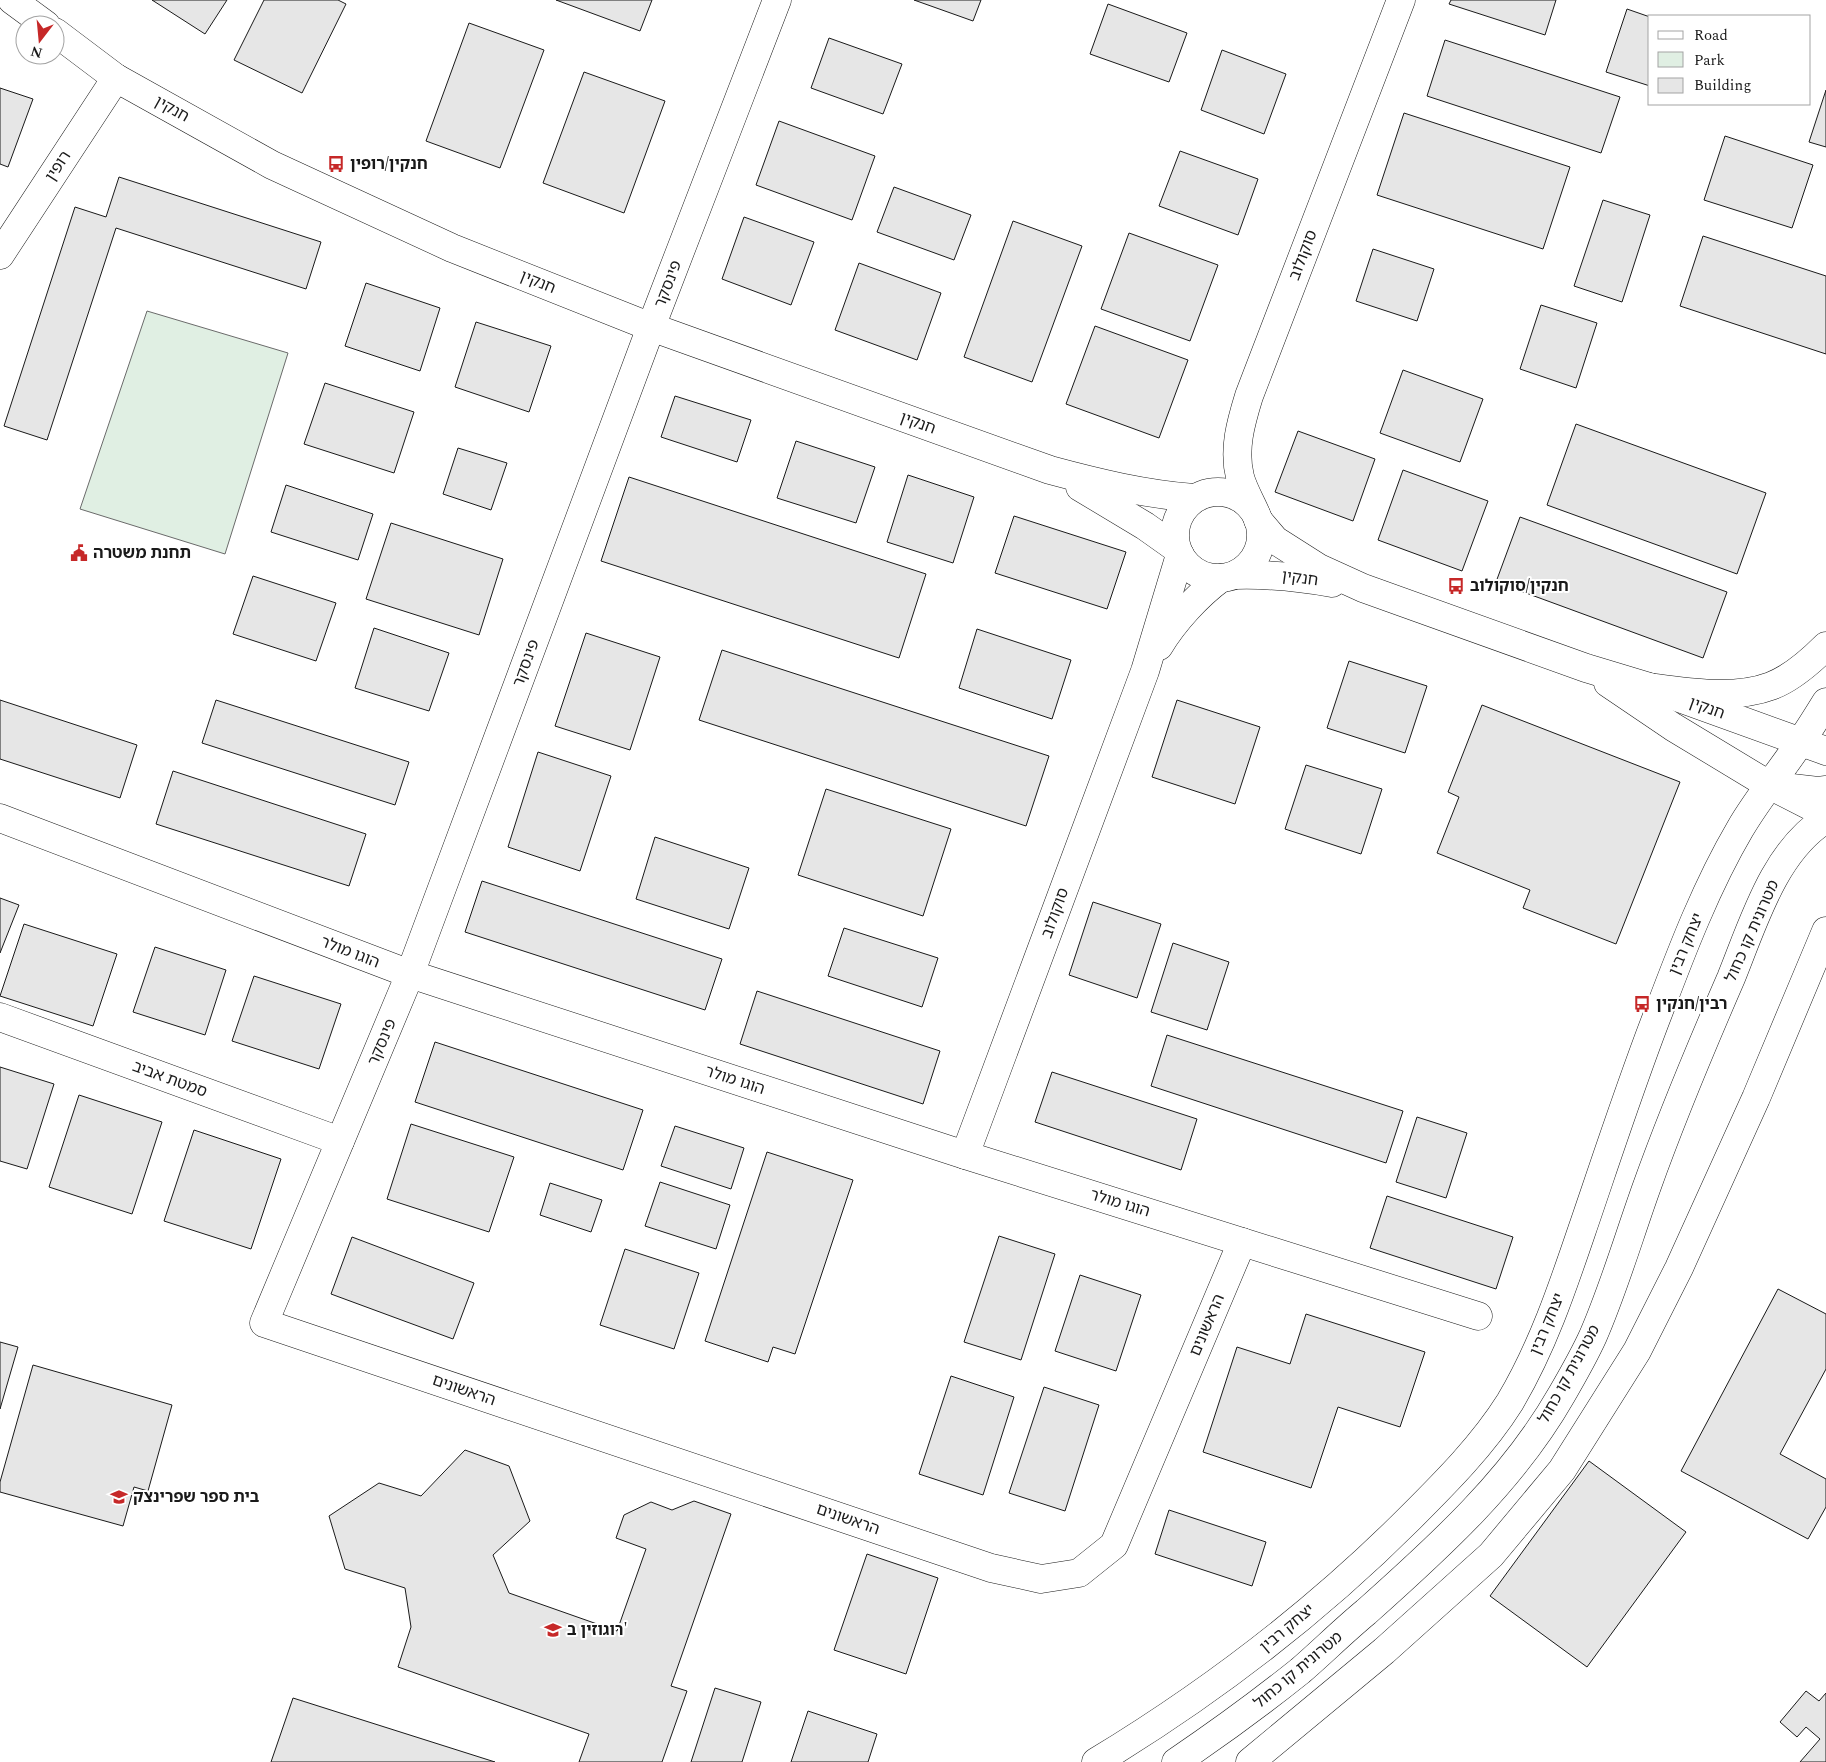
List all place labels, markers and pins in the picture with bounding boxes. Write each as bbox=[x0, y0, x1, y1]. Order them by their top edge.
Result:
place label: חנקין/רופין bbox=[350, 152, 428, 176]
bus stop icon: חנקין/רופין bbox=[326, 154, 346, 174]
place label: תחנת משטרה bbox=[93, 541, 191, 565]
public building icon: תחנת משטרה bbox=[69, 543, 89, 563]
place label: חנקין/סוקולוב bbox=[1470, 574, 1569, 598]
bus stop icon: חנקין/סוקולוב bbox=[1446, 576, 1466, 596]
place label: רבין/חנקין bbox=[1656, 992, 1727, 1016]
bus stop icon: רבין/חנקין bbox=[1632, 994, 1652, 1014]
place label: בית ספר שפרינצק bbox=[133, 1485, 260, 1509]
school or university icon: בית ספר שפרינצק bbox=[109, 1487, 129, 1507]
place label: רוגוזין ב' bbox=[567, 1618, 628, 1642]
school or university icon: רוגוזין ב' bbox=[543, 1620, 563, 1640]

